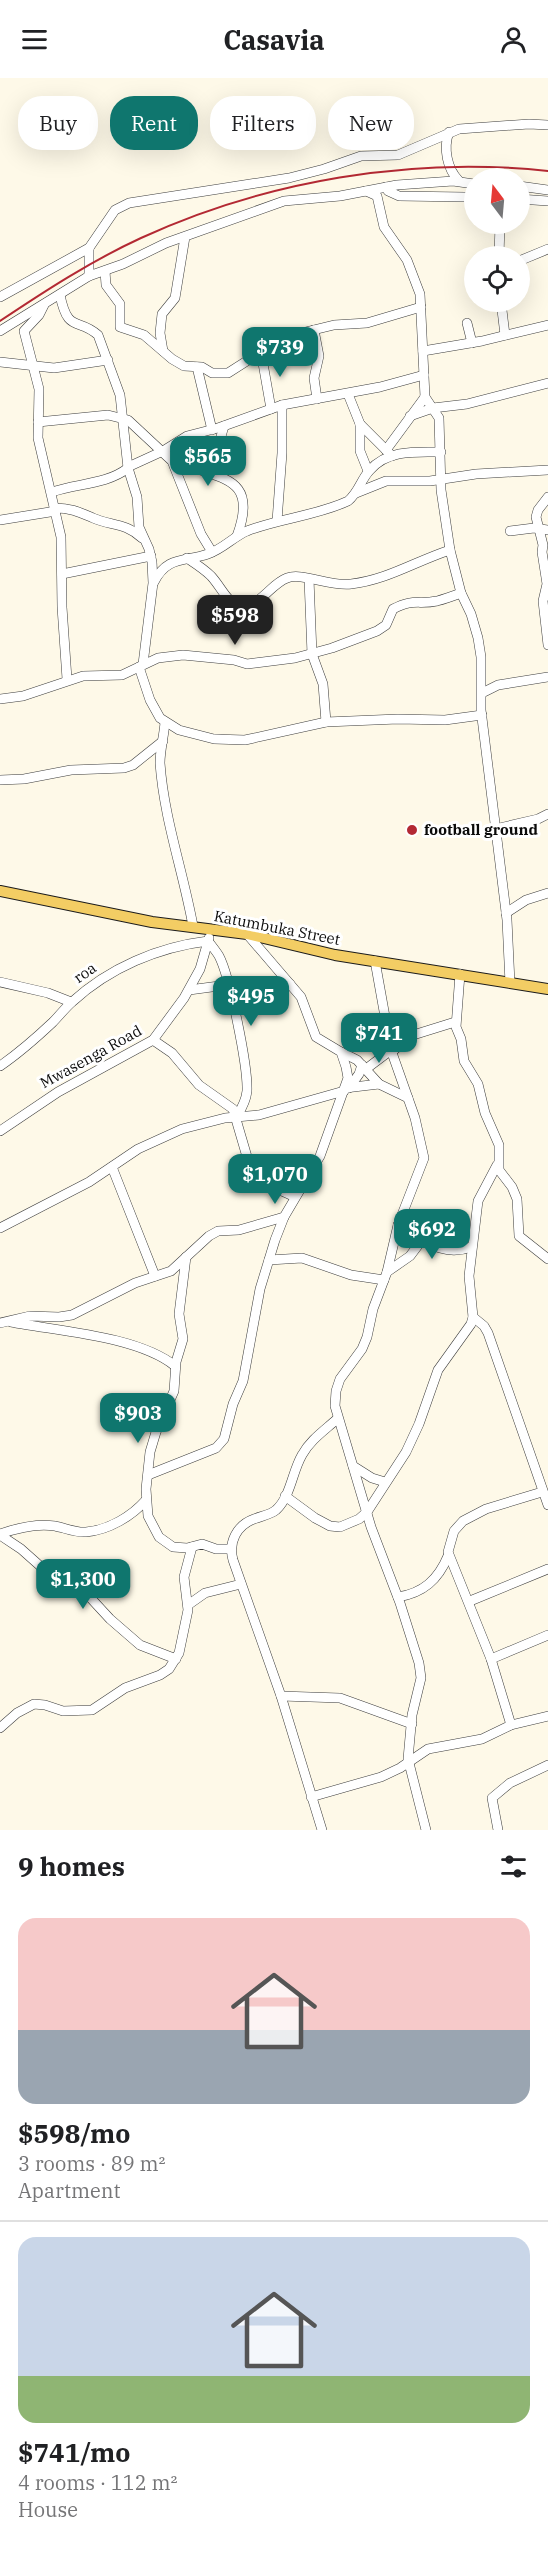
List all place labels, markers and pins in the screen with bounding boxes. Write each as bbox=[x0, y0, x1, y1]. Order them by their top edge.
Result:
pin: $739 bbox=[244, 327, 316, 378]
pin: $565 bbox=[172, 436, 244, 487]
pin: $598 bbox=[199, 595, 271, 646]
place label: football ground bbox=[424, 820, 538, 839]
marker: football ground bbox=[405, 823, 419, 837]
pin: $495 bbox=[215, 976, 287, 1027]
pin: $741 bbox=[343, 1013, 415, 1064]
pin: $1,070 bbox=[226, 1154, 324, 1205]
pin: $692 bbox=[396, 1209, 468, 1260]
pin: $903 bbox=[102, 1393, 174, 1444]
pin: $1,300 bbox=[34, 1559, 132, 1610]

